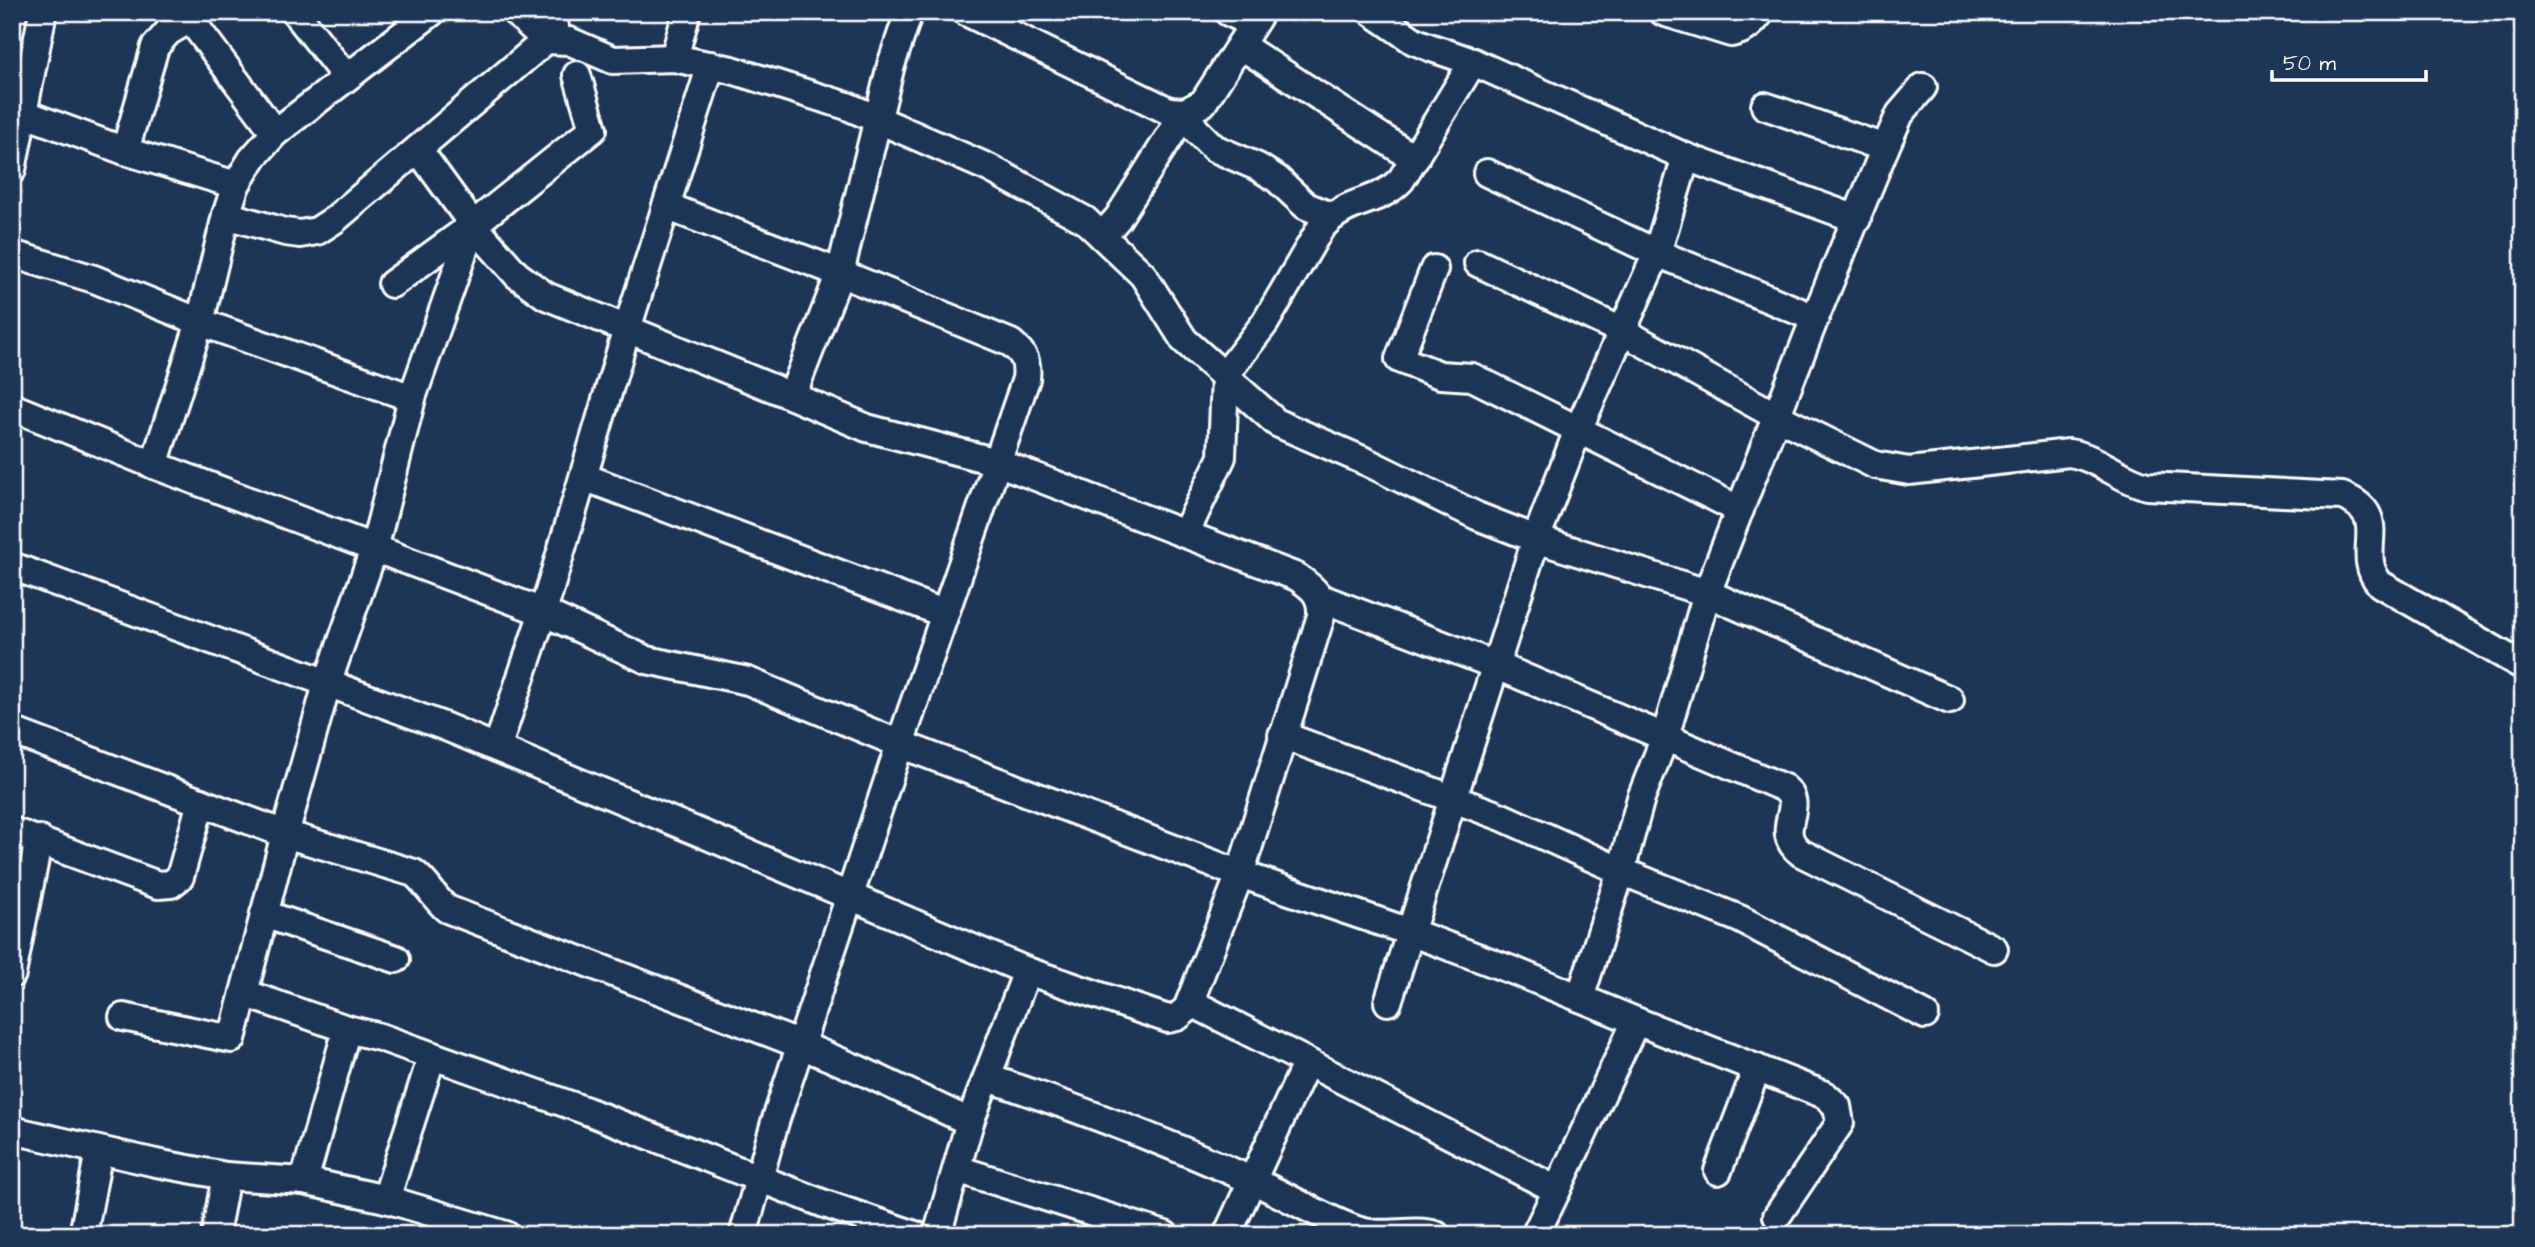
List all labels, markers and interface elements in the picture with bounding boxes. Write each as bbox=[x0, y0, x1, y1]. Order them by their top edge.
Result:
scale bar bbox=[2272, 38, 2426, 82]
text: 50 m bbox=[2283, 49, 2337, 78]

